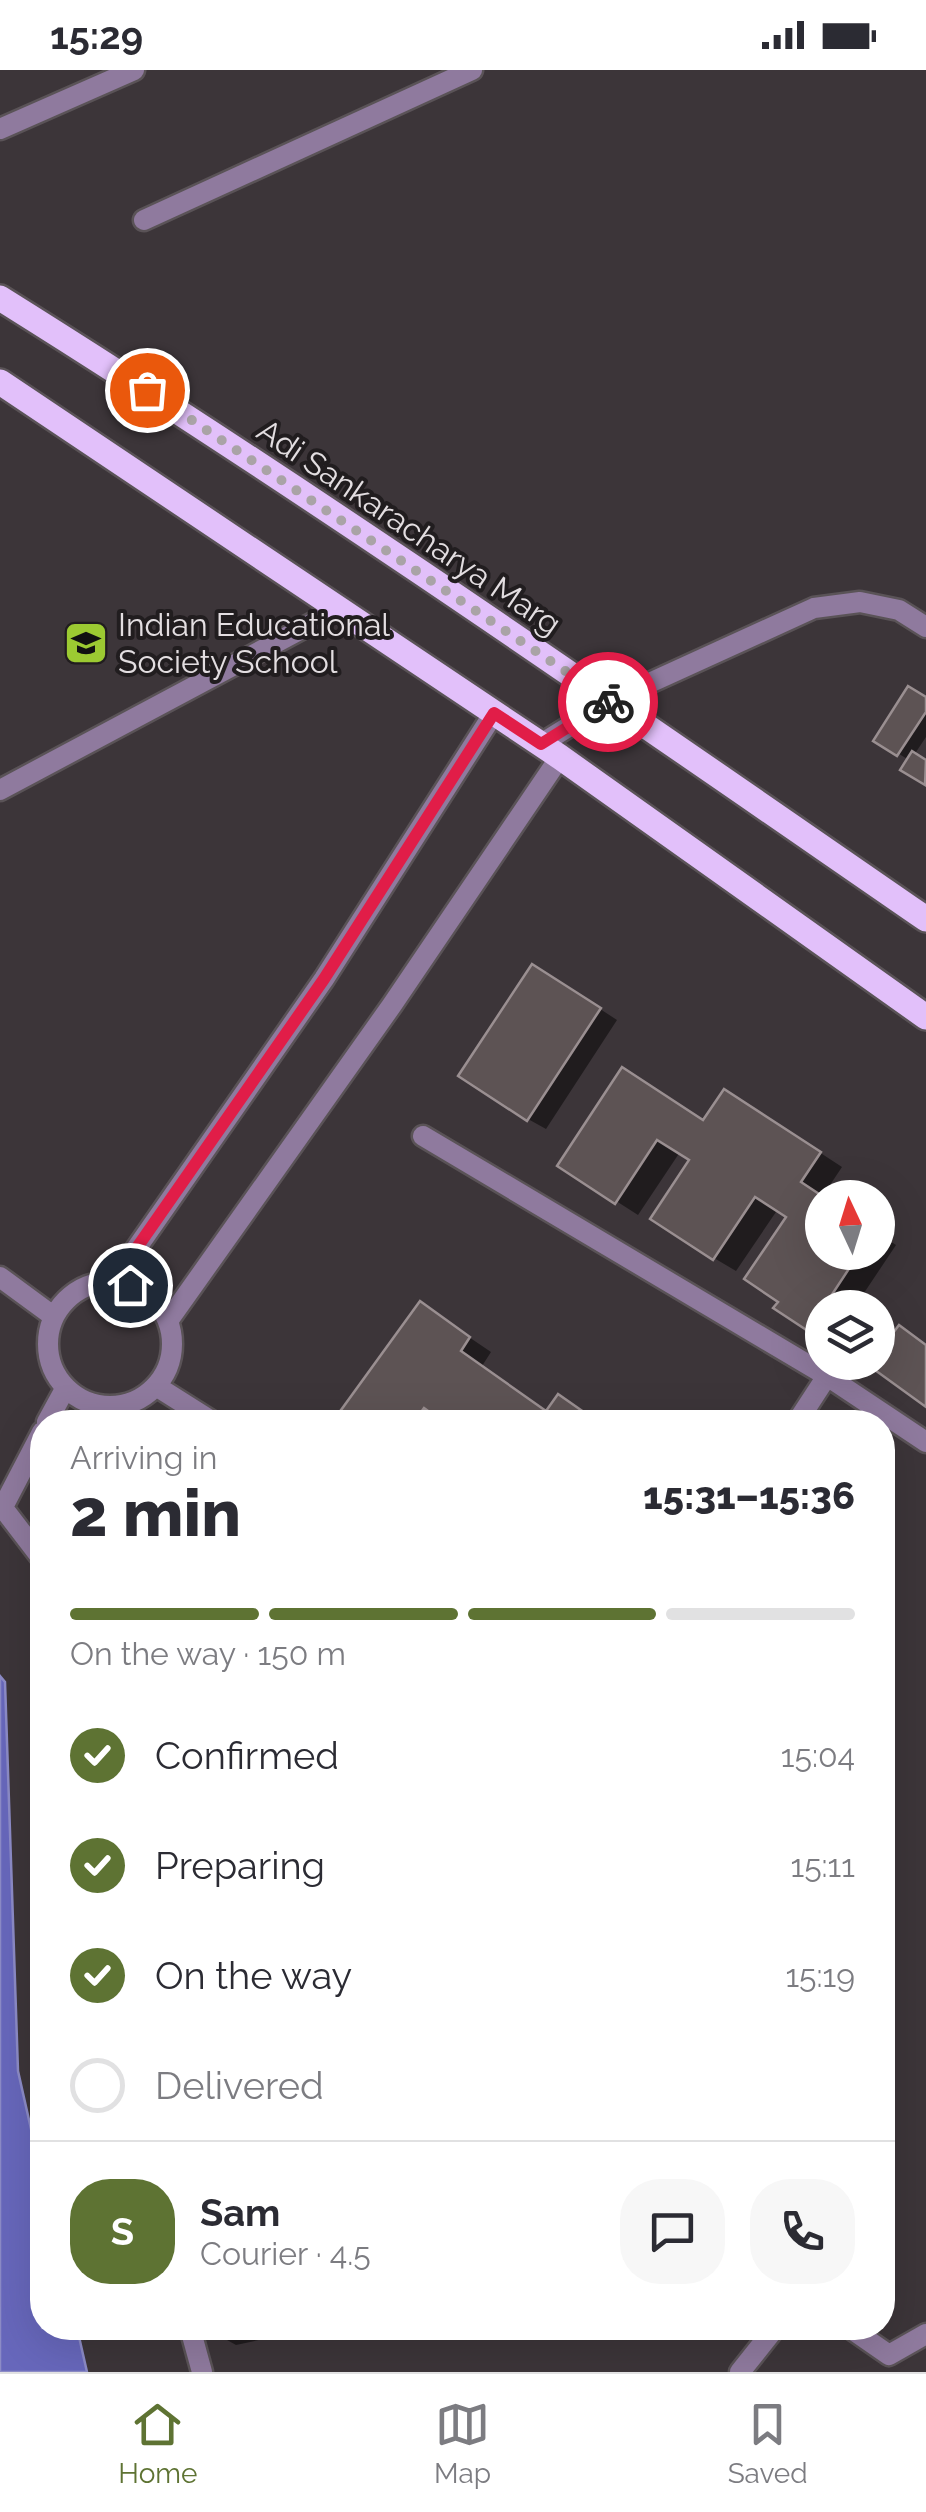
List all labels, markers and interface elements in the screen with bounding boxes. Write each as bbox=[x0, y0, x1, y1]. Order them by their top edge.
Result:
text: 15:29 bbox=[50, 13, 143, 58]
pin bbox=[105, 348, 190, 433]
icon: bag bbox=[120, 363, 175, 418]
street label: Adi Sankaracharya Marg bbox=[251, 411, 568, 642]
place label: Indian Educational Society School bbox=[118, 606, 390, 680]
school or university icon: Indian Educational Society School bbox=[63, 620, 109, 666]
courier bbox=[558, 652, 658, 752]
icon: bike bbox=[581, 675, 636, 730]
north arrow bbox=[805, 1180, 895, 1270]
map controls bbox=[805, 1180, 895, 1380]
pin bbox=[88, 1243, 173, 1328]
icon: home bbox=[103, 1258, 158, 1313]
button: layers bbox=[805, 1290, 895, 1380]
text: Arriving in bbox=[70, 1439, 217, 1476]
text: 15:31–15:36 bbox=[643, 1473, 855, 1518]
text: 2 min bbox=[70, 1475, 241, 1551]
text: On the way · 150 m bbox=[70, 1635, 346, 1672]
icon: check bbox=[70, 1728, 125, 1783]
text: Confirmed bbox=[155, 1733, 339, 1778]
text: 15:04 bbox=[781, 1737, 855, 1774]
icon: check bbox=[70, 1838, 125, 1893]
text: Preparing bbox=[155, 1843, 325, 1888]
text: 15:11 bbox=[790, 1847, 855, 1884]
icon: check bbox=[70, 1948, 125, 2003]
text: On the way bbox=[155, 1953, 352, 1998]
text: 15:19 bbox=[785, 1957, 855, 1994]
text: Delivered bbox=[155, 2063, 324, 2108]
button: chat bbox=[620, 2179, 725, 2284]
button: phone bbox=[750, 2179, 855, 2284]
text: Sam bbox=[200, 2190, 280, 2235]
text: S bbox=[111, 2209, 134, 2254]
text: Courier · 4.5 bbox=[200, 2235, 371, 2272]
tab: Home bbox=[118, 2397, 198, 2490]
tab: Map bbox=[434, 2397, 491, 2490]
tab: Saved bbox=[728, 2397, 808, 2490]

